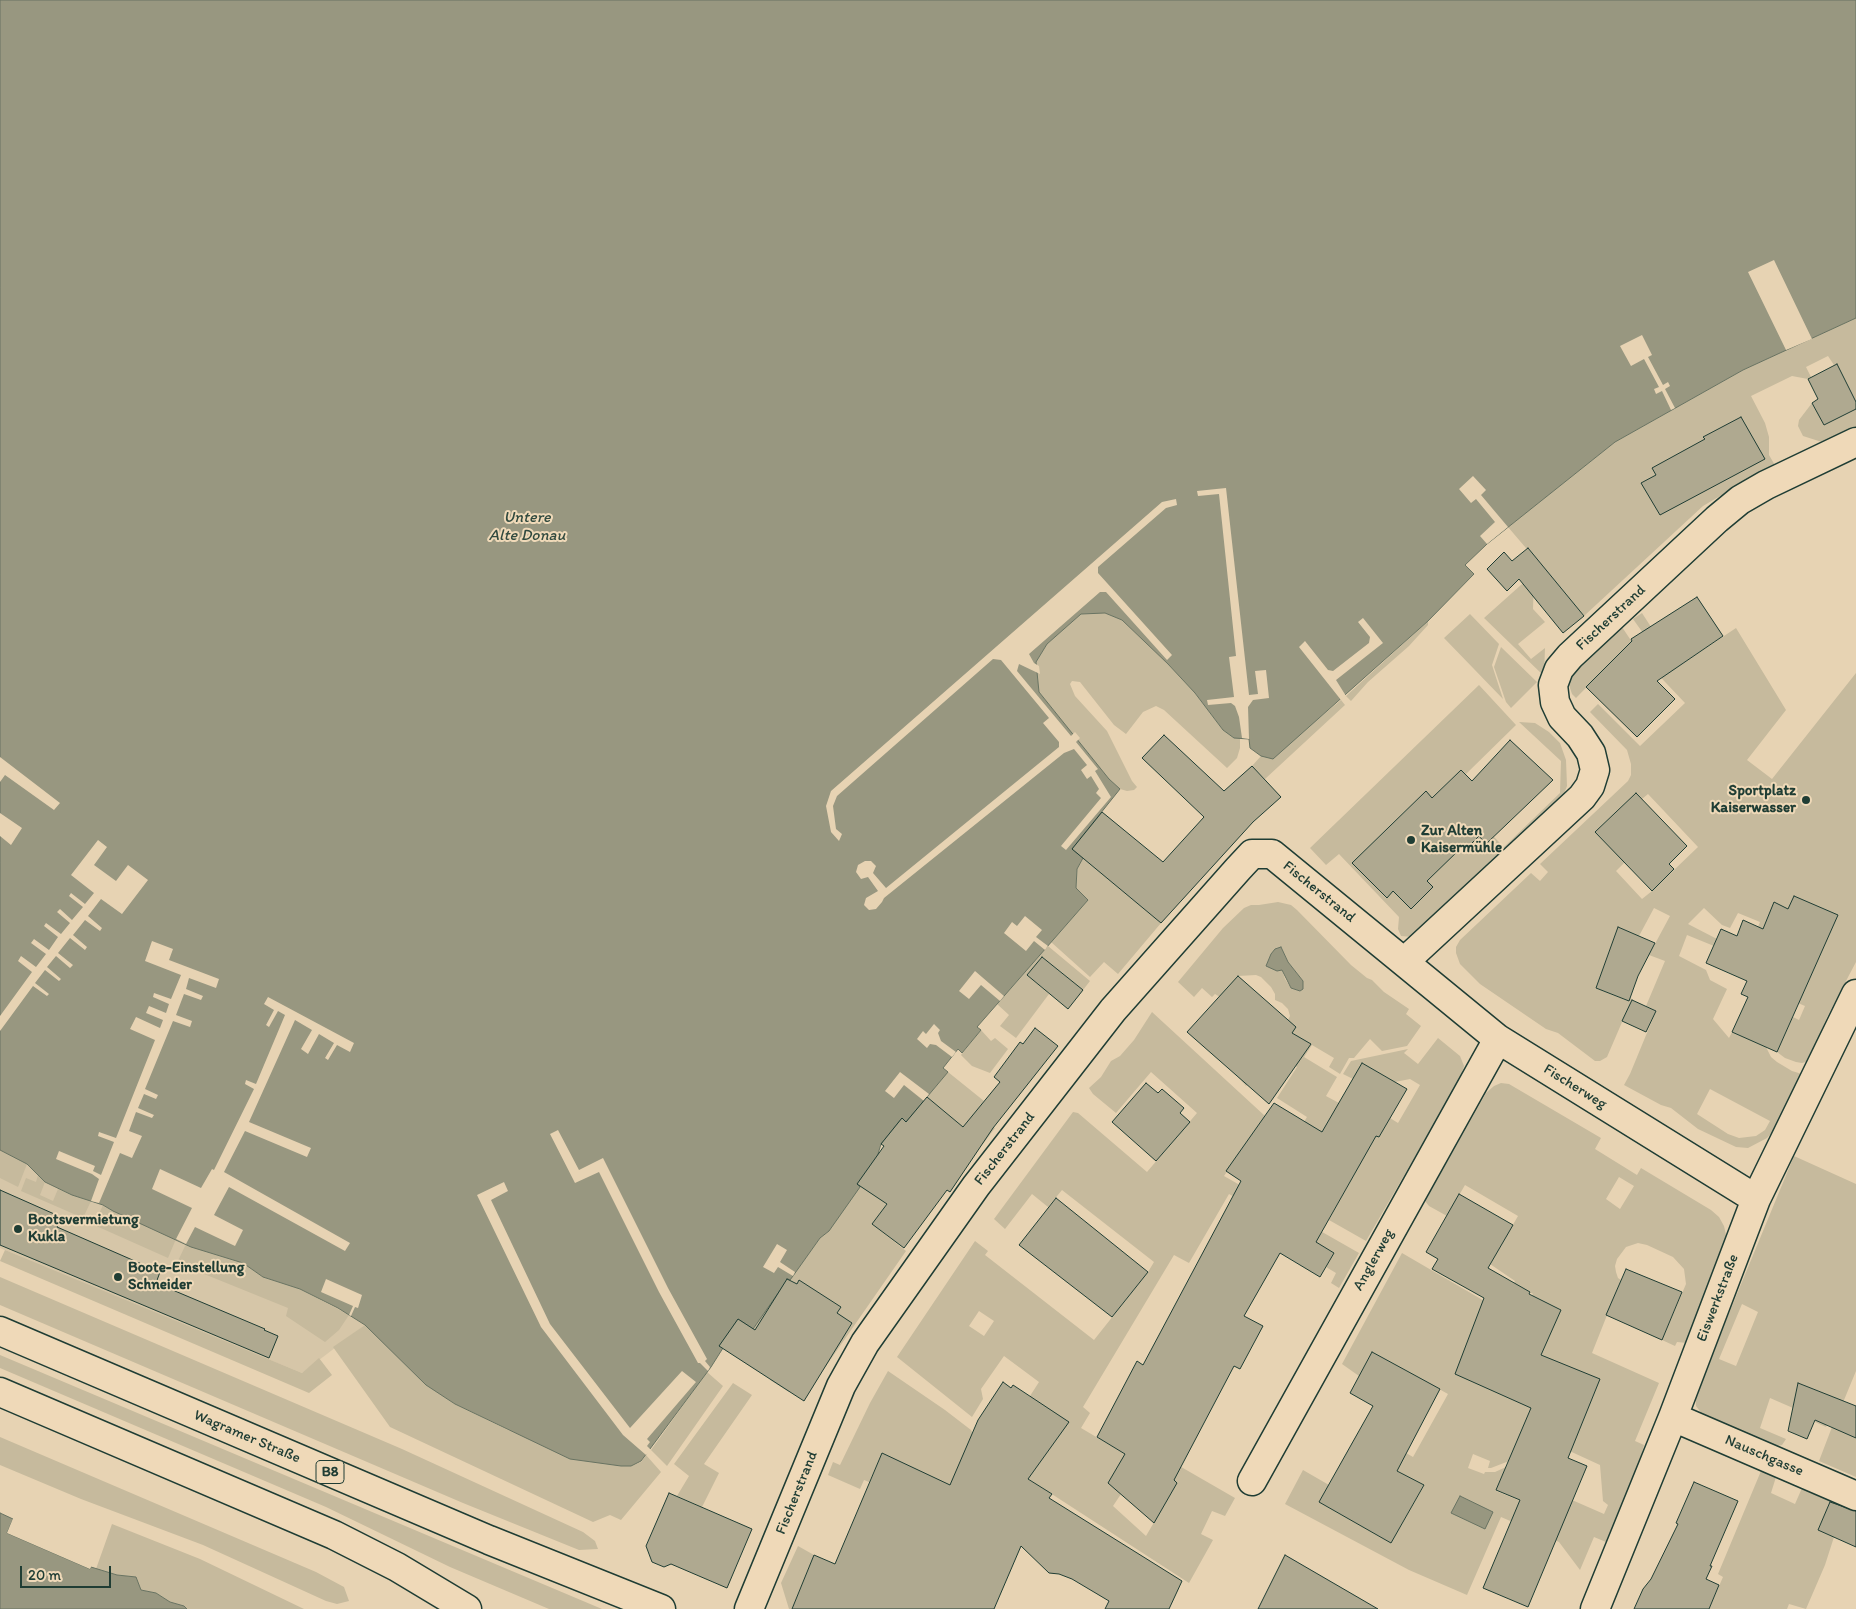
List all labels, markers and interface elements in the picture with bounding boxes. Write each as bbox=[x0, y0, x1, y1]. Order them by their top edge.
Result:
water label: Untere Alte Donau bbox=[489, 508, 565, 546]
street label: Fischerstrand bbox=[1573, 581, 1649, 655]
place label: Sportplatz Kaiserwasser bbox=[1711, 782, 1796, 817]
marker: Sportplatz Kaiserwasser bbox=[1800, 794, 1812, 806]
place label: Zur Alten Kaisermühle bbox=[1421, 822, 1502, 857]
marker: Zur Alten Kaisermühle bbox=[1405, 834, 1417, 846]
street label: Fischerstrand bbox=[1279, 857, 1359, 927]
street label: Fischerweg bbox=[1540, 1060, 1610, 1114]
street label: Fischerstrand bbox=[971, 1109, 1039, 1189]
place label: Bootsvermietung Kukla bbox=[28, 1211, 139, 1246]
marker: Bootsvermietung Kukla bbox=[12, 1223, 24, 1235]
street label: Anglerweg bbox=[1350, 1226, 1398, 1294]
street label: Eiswerkstraße bbox=[1693, 1252, 1743, 1344]
place label: Boote-Einstellung Schneider bbox=[128, 1259, 244, 1294]
marker: Boote-Einstellung Schneider bbox=[112, 1271, 124, 1283]
street label: Wagramer Straße bbox=[191, 1406, 303, 1468]
street label: Nauschgasse bbox=[1722, 1431, 1806, 1481]
street label: Fischerstrand bbox=[772, 1449, 822, 1537]
road number: B8 bbox=[316, 1460, 344, 1484]
scale bar bbox=[22, 1556, 114, 1588]
text: 20 m bbox=[28, 1566, 61, 1584]

